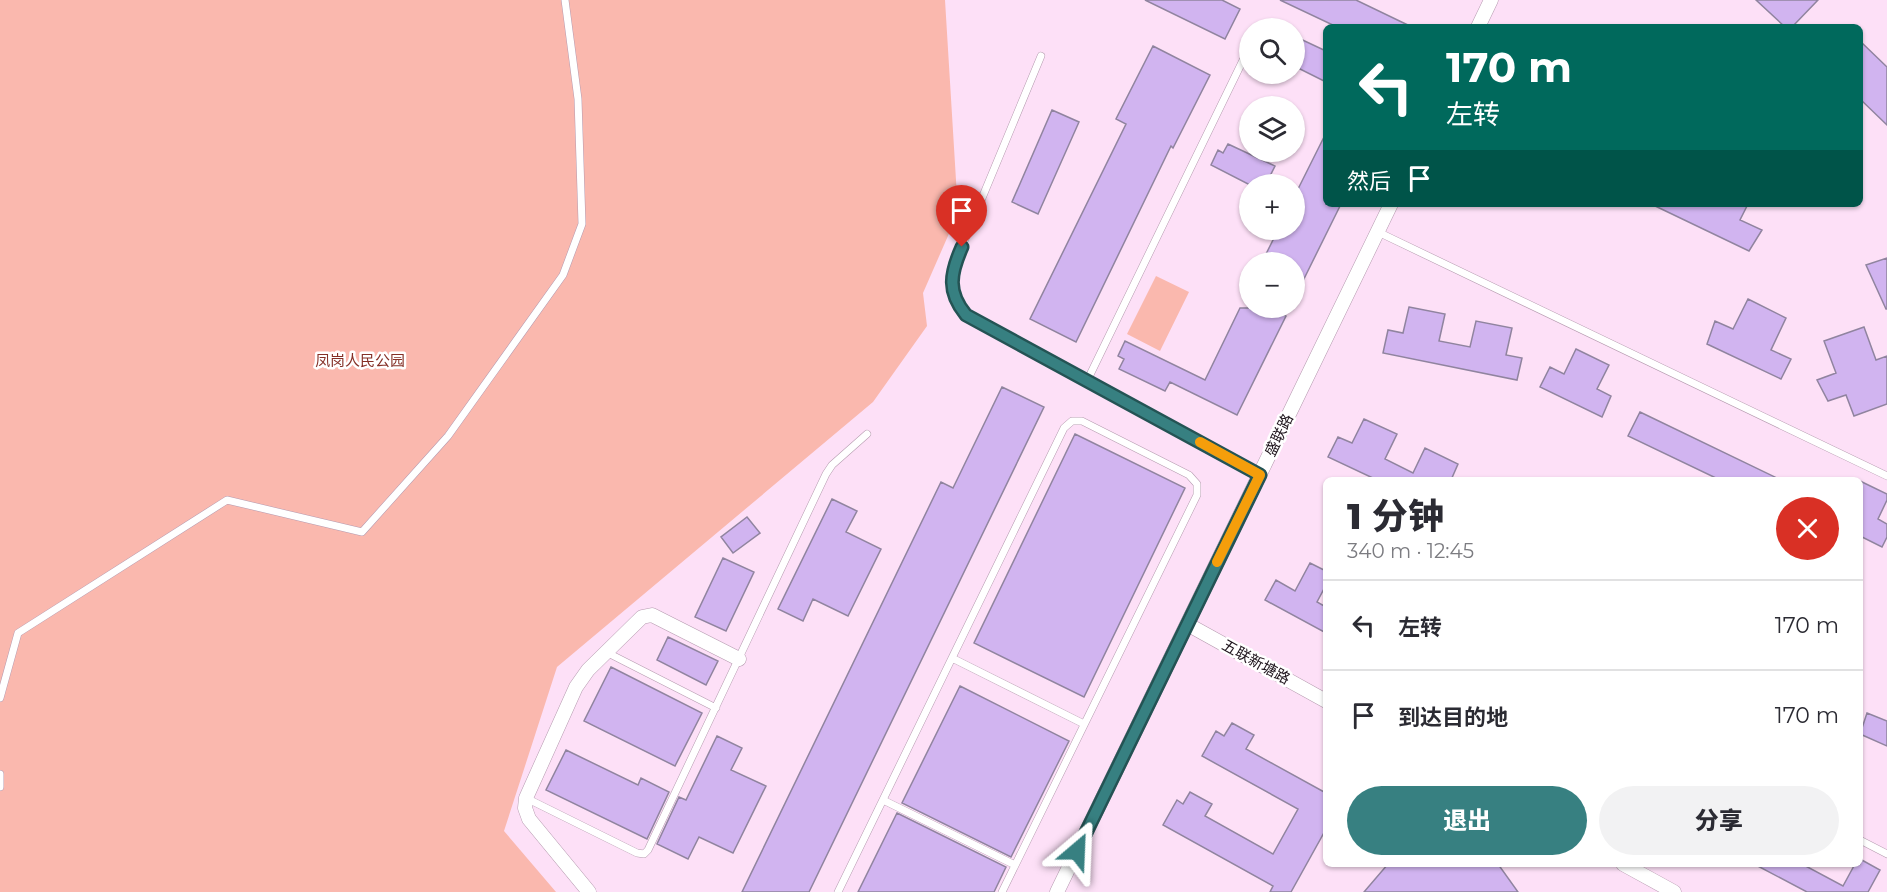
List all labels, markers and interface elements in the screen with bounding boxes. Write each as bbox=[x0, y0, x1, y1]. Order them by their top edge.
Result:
map controls bbox=[1239, 18, 1305, 318]
button: search bbox=[1239, 18, 1305, 84]
text: 170 m bbox=[1446, 41, 1572, 93]
icon: left bbox=[1347, 48, 1425, 126]
button: layers bbox=[1239, 96, 1305, 162]
text: 左转 bbox=[1446, 98, 1500, 131]
icon: arrive bbox=[1403, 162, 1436, 195]
text: 然后 bbox=[1347, 168, 1391, 195]
button: + bbox=[1239, 174, 1305, 240]
pin bbox=[936, 185, 987, 247]
icon: arrive bbox=[945, 194, 978, 227]
button: − bbox=[1239, 252, 1305, 318]
park label: 凤岗人民公园 bbox=[315, 351, 405, 370]
street label: 盛联路 bbox=[1260, 410, 1297, 459]
text: 1 分钟 bbox=[1347, 494, 1444, 538]
button: close bbox=[1776, 497, 1839, 560]
text: 340 m · 12:45 bbox=[1347, 539, 1474, 563]
icon: left bbox=[1347, 609, 1380, 642]
text: 170 m bbox=[1775, 612, 1839, 639]
text: 左转 bbox=[1398, 614, 1442, 641]
street label: 五联新塘路 bbox=[1219, 635, 1294, 688]
icon: arrive bbox=[1347, 699, 1380, 732]
text: 170 m bbox=[1775, 702, 1839, 729]
text: 到达目的地 bbox=[1398, 704, 1508, 731]
button: 退出 bbox=[1347, 786, 1587, 855]
button: 分享 bbox=[1599, 786, 1839, 855]
position arrow bbox=[1045, 819, 1109, 883]

